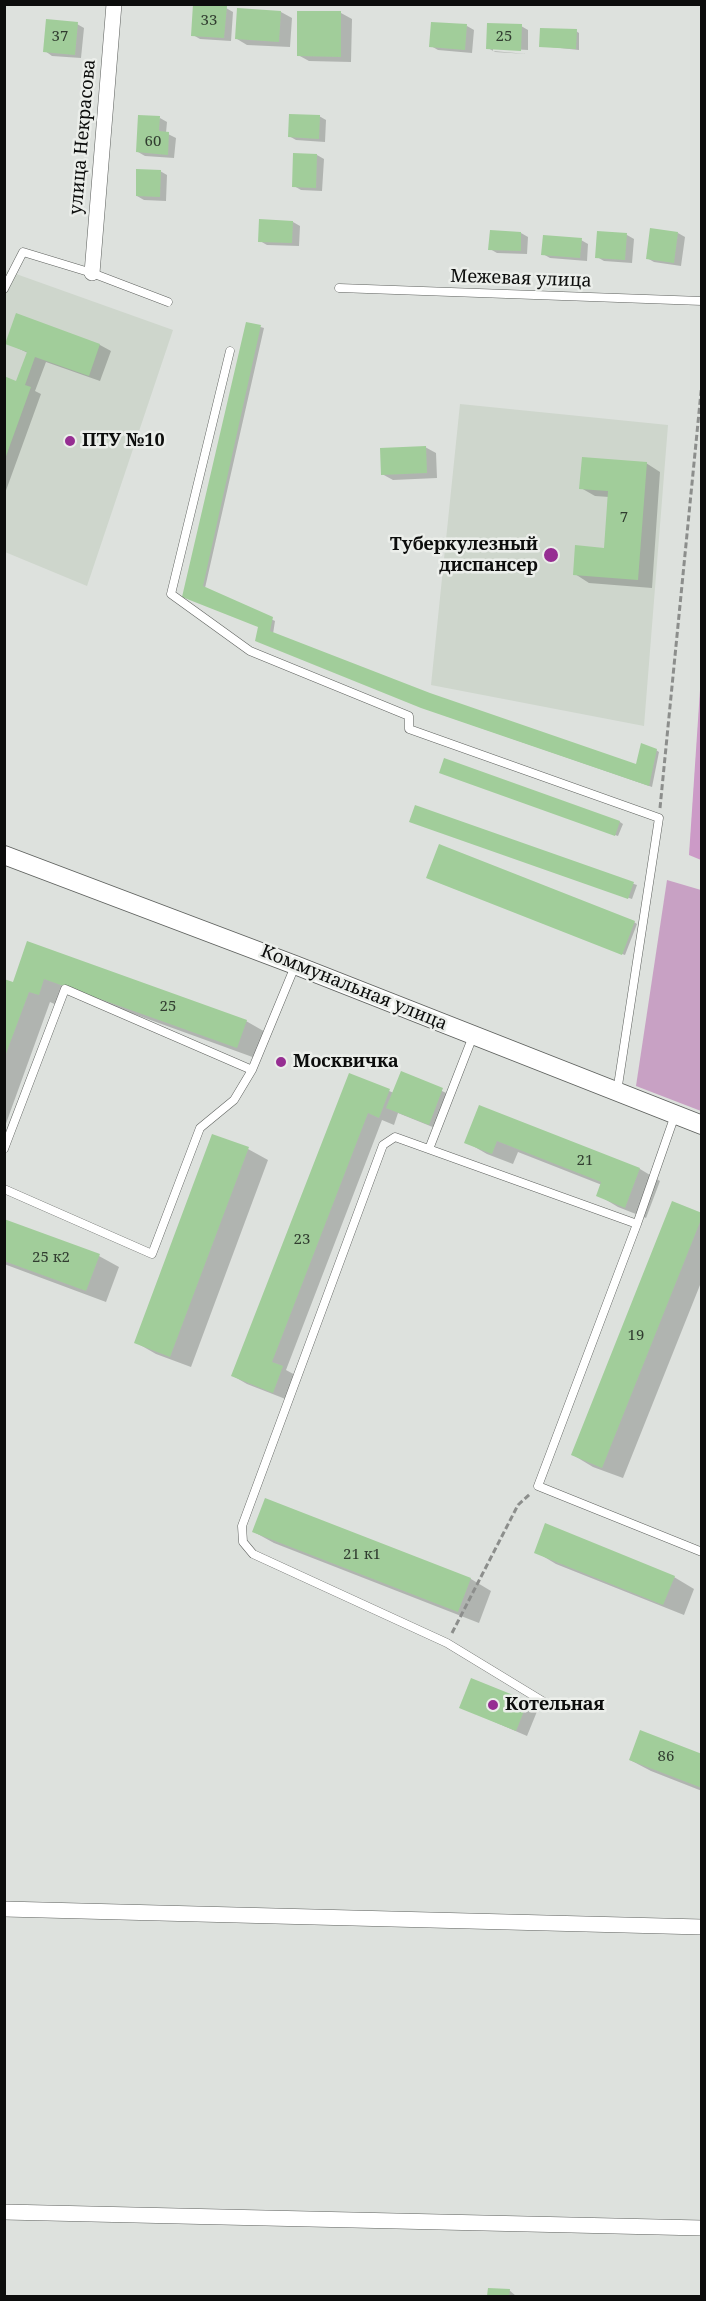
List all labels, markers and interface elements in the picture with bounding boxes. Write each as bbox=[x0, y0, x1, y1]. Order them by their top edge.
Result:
house number: 33 bbox=[201, 12, 217, 30]
house number: 37 bbox=[52, 28, 68, 46]
house number: 25 bbox=[496, 28, 512, 46]
street label: улица Некрасова bbox=[65, 58, 101, 216]
house number: 60 bbox=[145, 133, 161, 151]
street label: Межевая улица bbox=[450, 266, 592, 292]
place label: ПТУ №10 bbox=[82, 430, 165, 452]
marker: ПТУ №10 bbox=[63, 434, 77, 448]
house number: 7 bbox=[620, 509, 628, 527]
place label: Туберкулезный диспансер bbox=[390, 534, 538, 576]
marker: Туберкулезный диспансер bbox=[542, 546, 560, 564]
street label: Коммунальная улица bbox=[258, 941, 450, 1035]
house number: 25 bbox=[160, 998, 176, 1016]
place label: Москвичка bbox=[293, 1051, 399, 1073]
marker: Москвичка bbox=[274, 1055, 288, 1069]
house number: 21 bbox=[577, 1152, 593, 1170]
house number: 23 bbox=[294, 1231, 310, 1249]
house number: 25 к2 bbox=[32, 1249, 70, 1267]
house number: 19 bbox=[628, 1327, 644, 1345]
house number: 21 к1 bbox=[343, 1546, 381, 1564]
place label: Котельная bbox=[505, 1694, 605, 1716]
marker: Котельная bbox=[486, 1698, 500, 1712]
house number: 86 bbox=[658, 1748, 674, 1766]

